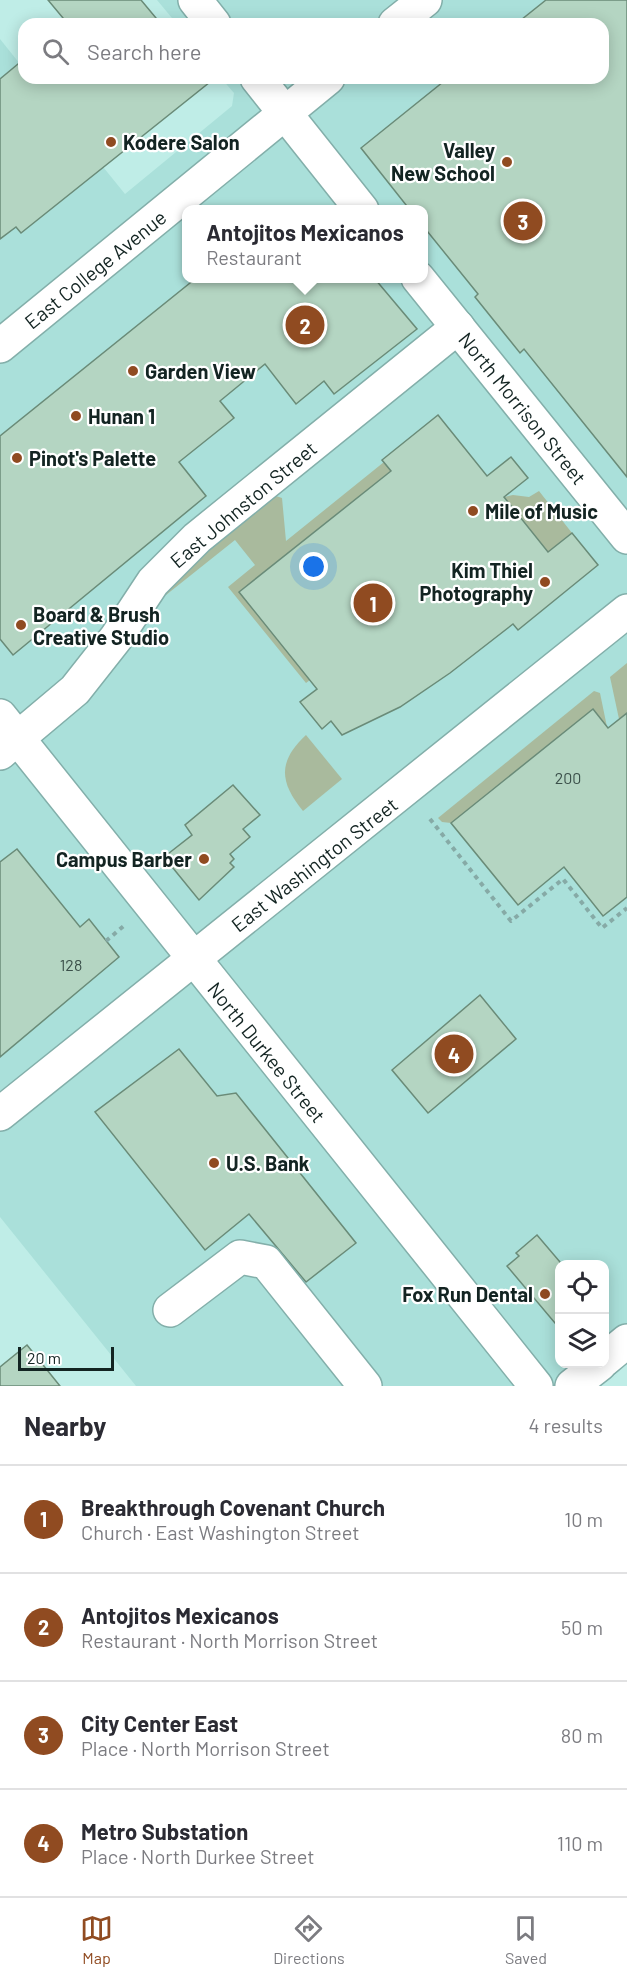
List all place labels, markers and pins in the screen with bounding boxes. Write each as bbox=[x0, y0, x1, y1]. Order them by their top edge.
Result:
place label: Kodere Salon bbox=[123, 130, 240, 154]
marker: Kodere Salon bbox=[104, 135, 118, 149]
place label: Valley New School bbox=[391, 138, 495, 185]
marker: Valley New School bbox=[500, 155, 514, 169]
pin: 3 bbox=[504, 198, 542, 244]
pin: 2 bbox=[286, 302, 324, 348]
place label: Garden View bbox=[145, 359, 256, 383]
marker: Garden View bbox=[126, 364, 140, 378]
place label: Hunan 1 bbox=[88, 404, 155, 428]
marker: Hunan 1 bbox=[69, 409, 83, 423]
place label: Pinot's Palette bbox=[29, 446, 156, 470]
marker: Pinot's Palette bbox=[10, 451, 24, 465]
place label: Mile of Music bbox=[485, 499, 598, 523]
marker: Mile of Music bbox=[466, 504, 480, 518]
place label: Kim Thiel Photography bbox=[420, 558, 533, 605]
marker: Kim Thiel Photography bbox=[538, 575, 552, 589]
pin: 1 bbox=[354, 580, 392, 626]
place label: Board & Brush Creative Studio bbox=[33, 602, 169, 649]
marker: Board & Brush Creative Studio bbox=[14, 618, 28, 632]
place label: Campus Barber bbox=[56, 847, 192, 871]
marker: Campus Barber bbox=[197, 852, 211, 866]
pin: 4 bbox=[434, 1032, 474, 1076]
place label: U.S. Bank bbox=[226, 1151, 310, 1175]
marker: U.S. Bank bbox=[207, 1156, 221, 1170]
place label: Fox Run Dental bbox=[402, 1282, 533, 1306]
marker: Fox Run Dental bbox=[538, 1287, 552, 1301]

